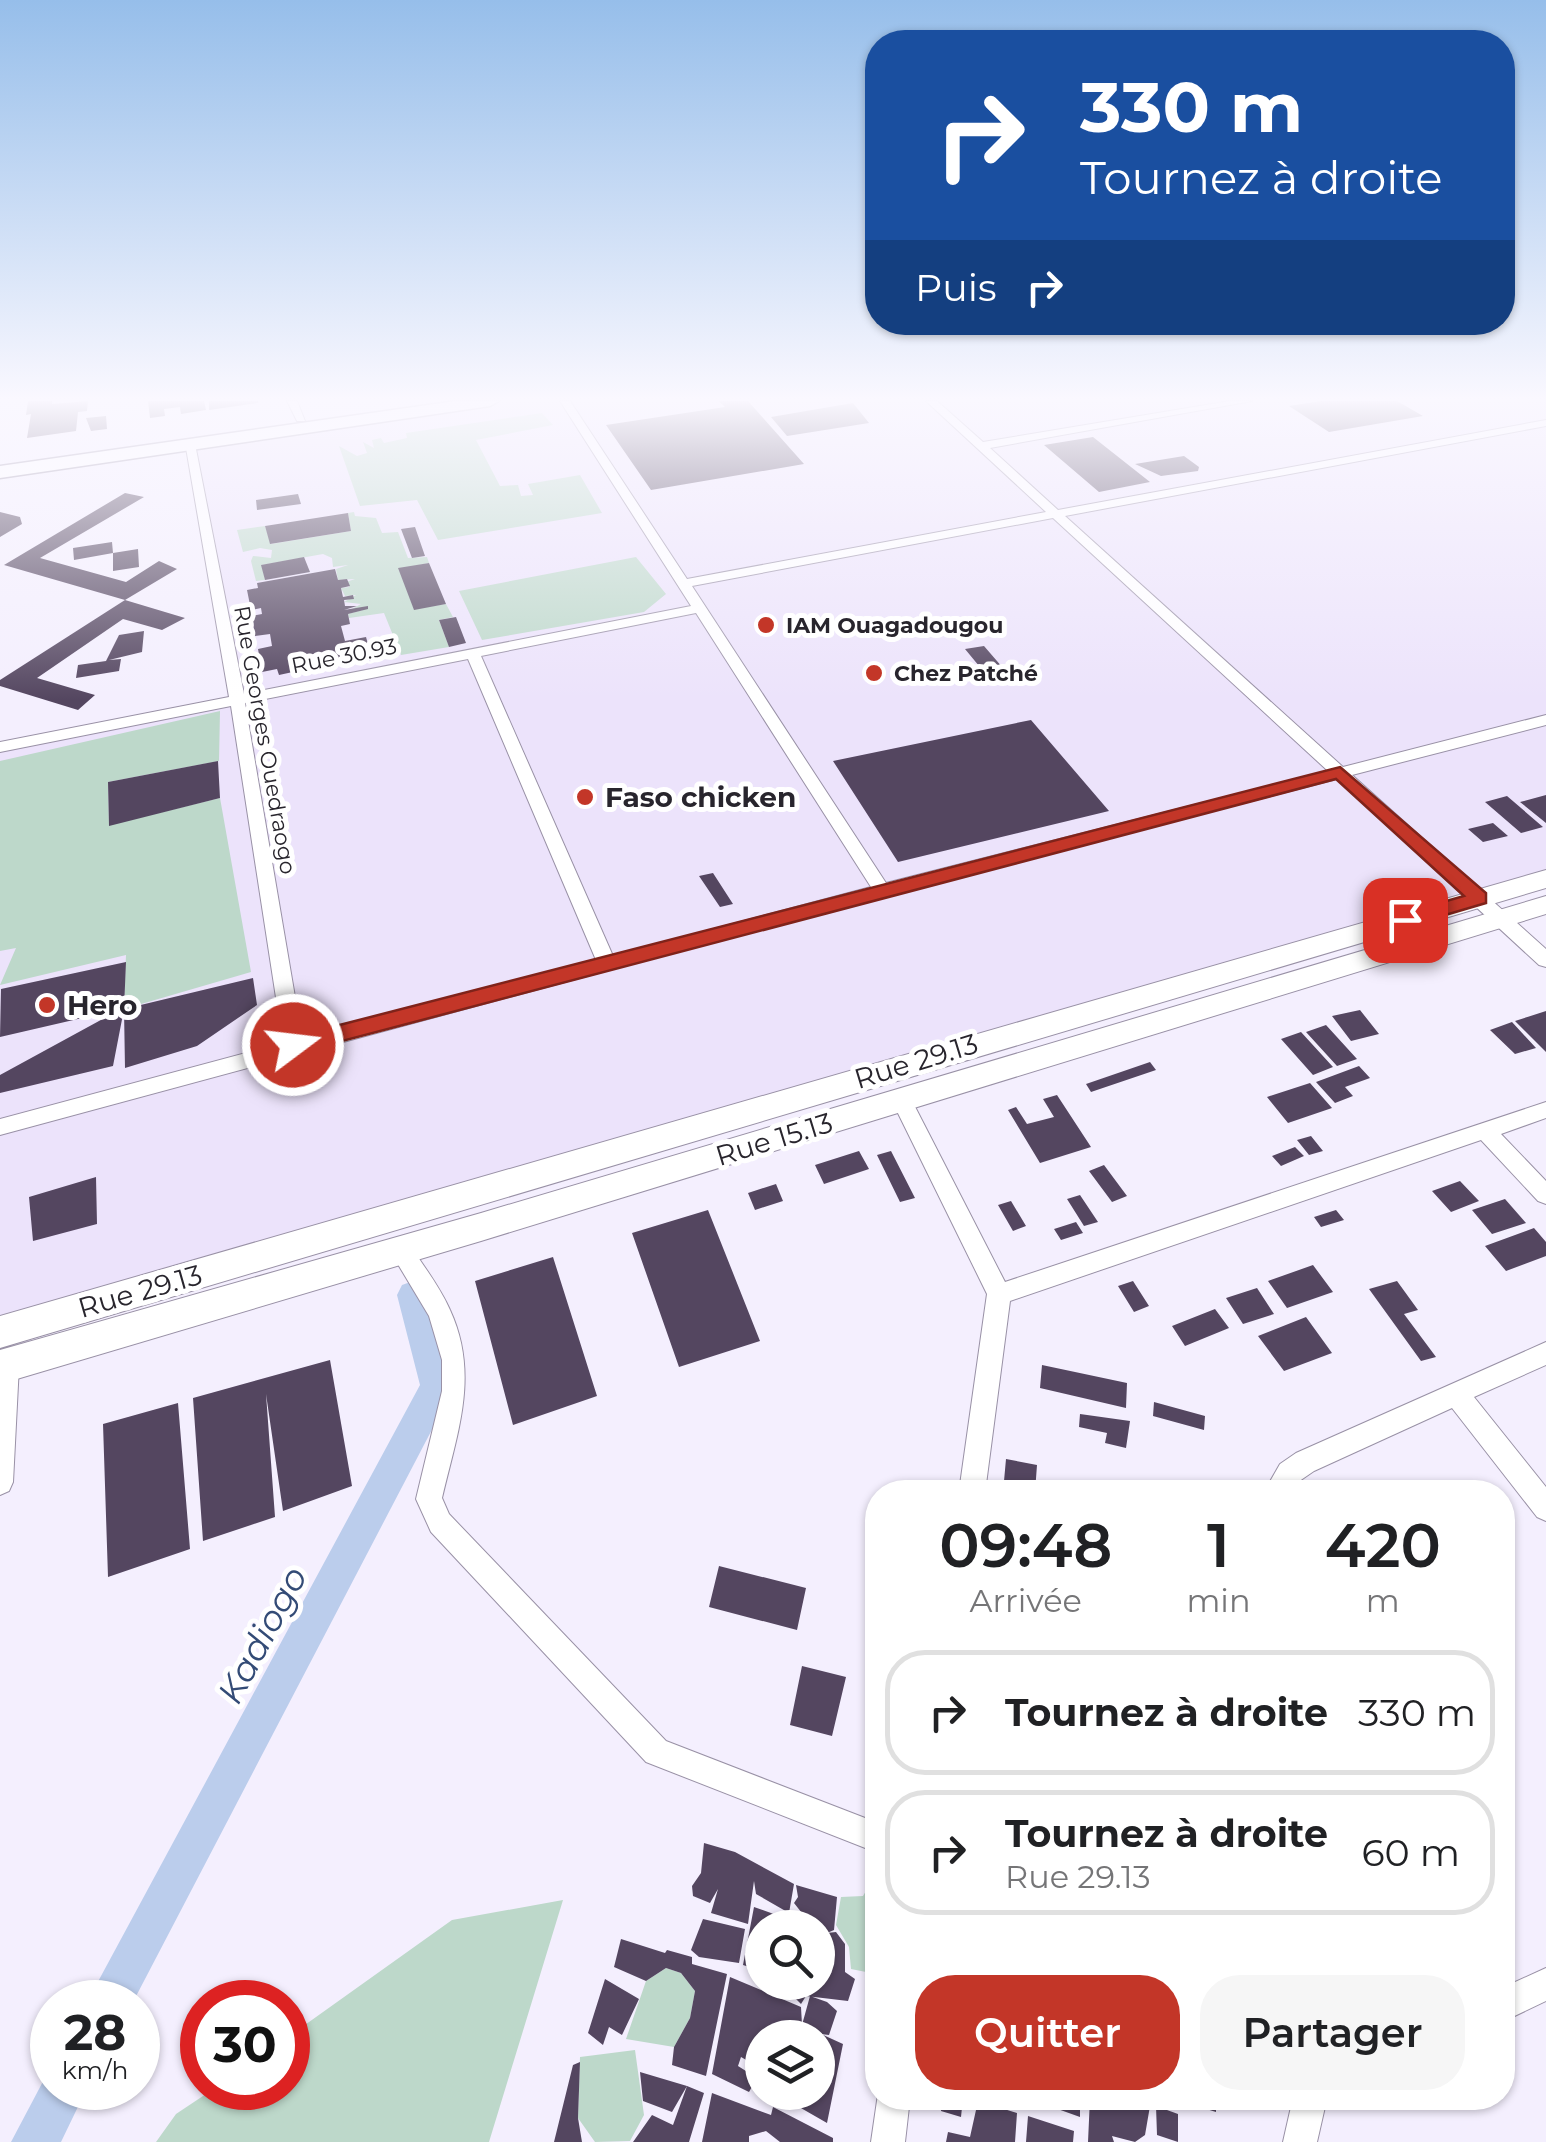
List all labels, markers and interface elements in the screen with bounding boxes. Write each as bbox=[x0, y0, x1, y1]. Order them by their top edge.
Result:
text: 330 m bbox=[1080, 64, 1303, 150]
icon: right bbox=[915, 70, 1045, 200]
text: Tournez à droite bbox=[1080, 150, 1443, 205]
icon: right bbox=[1017, 260, 1072, 315]
text: Puis bbox=[915, 264, 997, 311]
street label: Rue Georges Ouedraogo bbox=[228, 604, 302, 876]
place label: IAM Ouagadougou bbox=[786, 612, 1003, 639]
marker: IAM Ouagadougou bbox=[755, 614, 777, 636]
street label: Rue 30.93 bbox=[289, 633, 399, 679]
place label: Chez Patché bbox=[894, 660, 1038, 687]
marker: Chez Patché bbox=[863, 662, 885, 684]
place label: Faso chicken bbox=[605, 780, 796, 814]
marker: Faso chicken bbox=[574, 786, 596, 808]
pin bbox=[1363, 878, 1448, 963]
icon: arrive bbox=[1378, 893, 1433, 948]
place label: Hero bbox=[67, 988, 137, 1022]
position arrow bbox=[241, 993, 345, 1097]
marker: Hero bbox=[36, 994, 58, 1016]
street label: Rue 29.13 bbox=[850, 1026, 982, 1096]
street label: Rue 15.13 bbox=[711, 1105, 837, 1173]
street label: Rue 29.13 bbox=[74, 1257, 206, 1325]
text: 09:48 bbox=[939, 1509, 1112, 1582]
text: 1 bbox=[1207, 1509, 1230, 1582]
text: 420 bbox=[1325, 1509, 1441, 1582]
water label: Kadiogo bbox=[208, 1559, 316, 1711]
text: Arrivée bbox=[970, 1581, 1082, 1620]
text: min bbox=[1186, 1581, 1251, 1620]
text: m bbox=[1366, 1581, 1400, 1620]
icon: right bbox=[920, 1685, 975, 1740]
text: Tournez à droite bbox=[1005, 1689, 1328, 1736]
text: 330 m bbox=[1358, 1689, 1476, 1736]
text: Tournez à droite bbox=[1005, 1810, 1328, 1857]
icon: right bbox=[920, 1825, 975, 1880]
text: 60 m bbox=[1361, 1829, 1460, 1876]
text: Rue 29.13 bbox=[1005, 1857, 1151, 1896]
map controls bbox=[745, 1910, 835, 2110]
button: search bbox=[745, 1910, 835, 2000]
button: Quitter bbox=[915, 1975, 1180, 2090]
button: Partager bbox=[1200, 1975, 1465, 2090]
speed limit sign: 30 bbox=[180, 1980, 310, 2110]
text: 28 bbox=[64, 2002, 126, 2063]
button: layers bbox=[745, 2020, 835, 2110]
text: km/h bbox=[62, 2055, 128, 2085]

